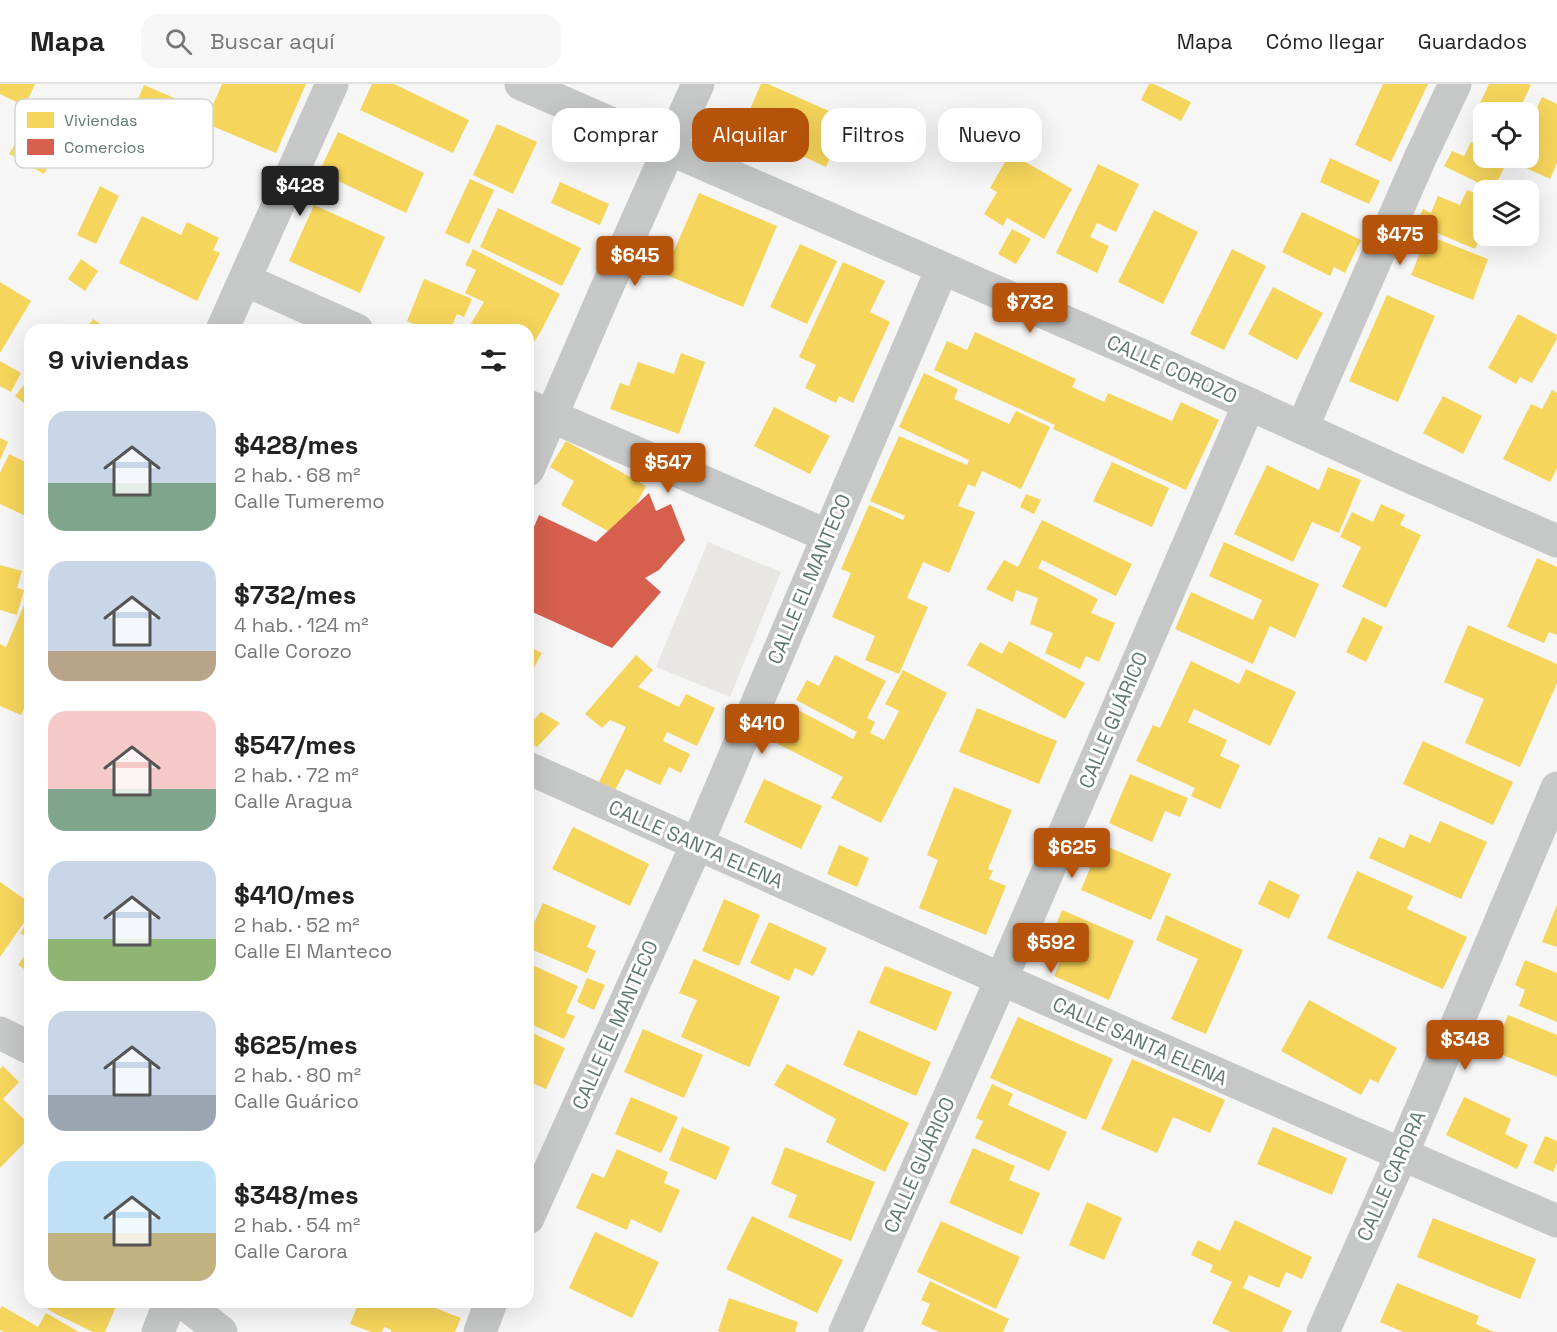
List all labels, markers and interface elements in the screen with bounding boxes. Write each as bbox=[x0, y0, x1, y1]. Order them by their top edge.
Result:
search box bbox=[141, 14, 561, 68]
text: Mapa bbox=[30, 23, 105, 59]
icon: search bbox=[162, 25, 195, 58]
text: Buscar aquí bbox=[210, 27, 335, 55]
text: Mapa bbox=[1177, 28, 1233, 55]
text: Cómo llegar bbox=[1266, 28, 1385, 55]
text: Guardados bbox=[1418, 28, 1527, 55]
legend bbox=[15, 99, 213, 168]
map controls bbox=[1473, 102, 1539, 246]
button: locate bbox=[1473, 102, 1539, 168]
chip: Comprar bbox=[552, 108, 680, 162]
chip: Alquilar bbox=[692, 108, 809, 162]
chip: Filtros bbox=[821, 108, 926, 162]
chip: Nuevo bbox=[938, 108, 1042, 162]
text: Viviendas bbox=[64, 110, 138, 131]
text: Comercios bbox=[64, 137, 145, 158]
pin: $428 bbox=[264, 166, 336, 217]
text: $428 bbox=[276, 172, 324, 198]
button: layers bbox=[1473, 180, 1539, 246]
pin: $475 bbox=[1364, 215, 1436, 266]
text: $475 bbox=[1376, 221, 1424, 247]
pin: $645 bbox=[599, 236, 671, 287]
text: $645 bbox=[610, 242, 660, 268]
pin: $732 bbox=[994, 283, 1066, 334]
text: $732 bbox=[1006, 289, 1054, 315]
street label: CALLE COROZO bbox=[1103, 329, 1241, 409]
text: 9 viviendas bbox=[48, 343, 189, 377]
icon: filters bbox=[477, 344, 510, 377]
text: $428/mes bbox=[234, 428, 358, 462]
icon: home bbox=[96, 435, 168, 507]
pin: $547 bbox=[632, 443, 704, 494]
text: $547 bbox=[644, 449, 692, 475]
text: 2 hab. · 68 m² bbox=[234, 462, 360, 488]
text: Calle Tumeremo bbox=[234, 488, 385, 514]
street label: CALLE EL MANTECO bbox=[761, 490, 857, 668]
text: $732/mes bbox=[234, 578, 356, 612]
icon: home bbox=[96, 585, 168, 657]
text: 4 hab. · 124 m² bbox=[234, 612, 369, 638]
text: Calle Corozo bbox=[234, 638, 352, 664]
street label: CALLE GUÁRICO bbox=[1072, 648, 1154, 792]
pin: $410 bbox=[726, 704, 798, 755]
text: $410 bbox=[739, 710, 785, 736]
text: $547/mes bbox=[234, 728, 356, 762]
icon: home bbox=[96, 735, 168, 807]
text: 2 hab. · 72 m² bbox=[234, 762, 359, 788]
text: Calle Aragua bbox=[234, 788, 352, 814]
street label: CALLE SANTA ELENA bbox=[605, 794, 788, 894]
pin: $625 bbox=[1036, 828, 1108, 879]
text: $625 bbox=[1048, 834, 1096, 860]
text: $410/mes bbox=[234, 878, 355, 912]
icon: home bbox=[96, 885, 168, 957]
text: 2 hab. · 52 m² bbox=[234, 912, 360, 938]
pin: $592 bbox=[1015, 923, 1087, 974]
text: $592 bbox=[1027, 929, 1075, 955]
street label: CALLE EL MANTECO bbox=[566, 936, 664, 1114]
text: Calle El Manteco bbox=[234, 938, 392, 964]
street label: CALLE SANTA ELENA bbox=[1049, 991, 1232, 1091]
pin: $348 bbox=[1429, 1020, 1501, 1071]
text: $348 bbox=[1441, 1026, 1490, 1052]
text: $625/mes bbox=[234, 1028, 358, 1062]
icon: home bbox=[96, 1035, 168, 1107]
text: 2 hab. · 80 m² bbox=[234, 1062, 361, 1088]
text: Calle Guárico bbox=[234, 1088, 359, 1114]
street label: CALLE GUÁRICO bbox=[877, 1093, 961, 1237]
street label: CALLE CARORA bbox=[1351, 1106, 1432, 1245]
text: $348/mes bbox=[234, 1178, 359, 1212]
icon: home bbox=[96, 1185, 168, 1257]
text: 2 hab. · 54 m² bbox=[234, 1212, 360, 1238]
text: Calle Carora bbox=[234, 1238, 348, 1264]

